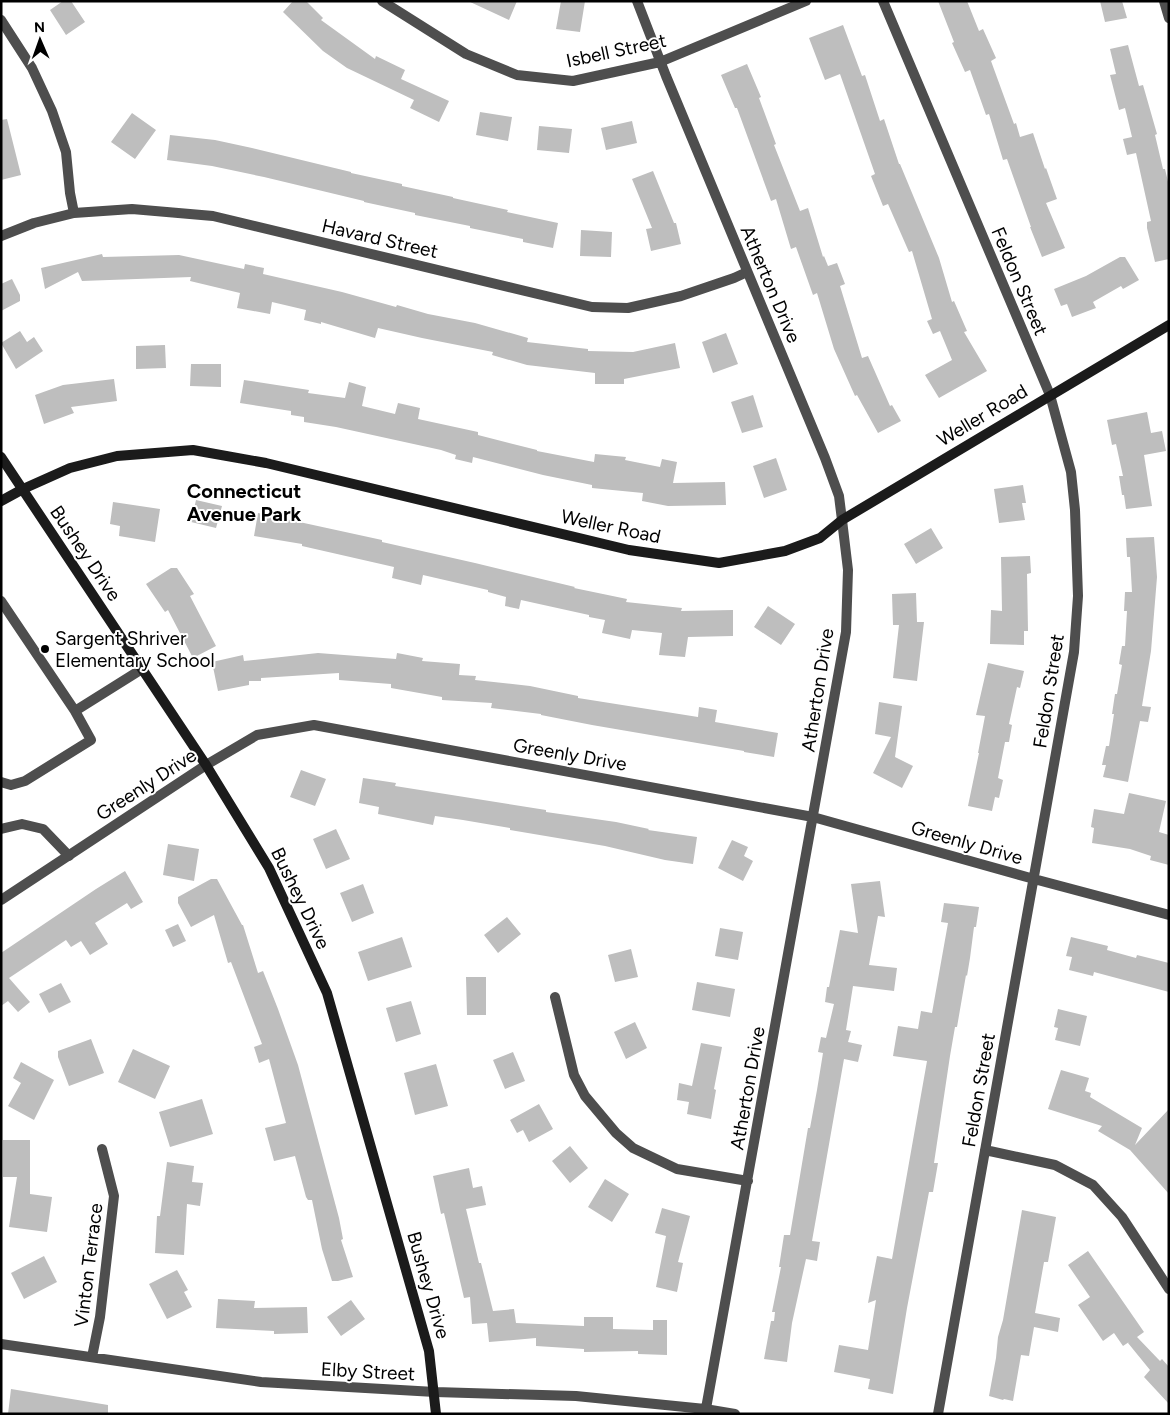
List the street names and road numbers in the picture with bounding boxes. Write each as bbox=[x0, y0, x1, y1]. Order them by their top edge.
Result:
street label: Isbell Street bbox=[564, 29, 668, 72]
street label: Havard Street bbox=[320, 214, 440, 263]
street label: Atherton Drive bbox=[736, 222, 806, 346]
street label: Feldon Street bbox=[986, 224, 1053, 339]
street label: Weller Road bbox=[933, 379, 1032, 451]
street label: Bushey Drive bbox=[45, 501, 126, 605]
street label: Weller Road bbox=[559, 505, 663, 548]
street label: Atherton Drive bbox=[796, 627, 839, 754]
street label: Feldon Street bbox=[1028, 632, 1069, 750]
street label: Greenly Drive bbox=[511, 733, 629, 776]
street label: Greenly Drive bbox=[92, 743, 201, 825]
street label: Greenly Drive bbox=[908, 816, 1025, 869]
street label: Bushey Drive bbox=[266, 844, 335, 953]
street label: Atherton Drive bbox=[725, 1025, 770, 1152]
street label: Feldon Street bbox=[957, 1031, 1000, 1149]
street label: Vinton Terrace bbox=[69, 1202, 107, 1328]
street label: Bushey Drive bbox=[402, 1229, 455, 1341]
street label: Elby Street bbox=[320, 1358, 416, 1385]

